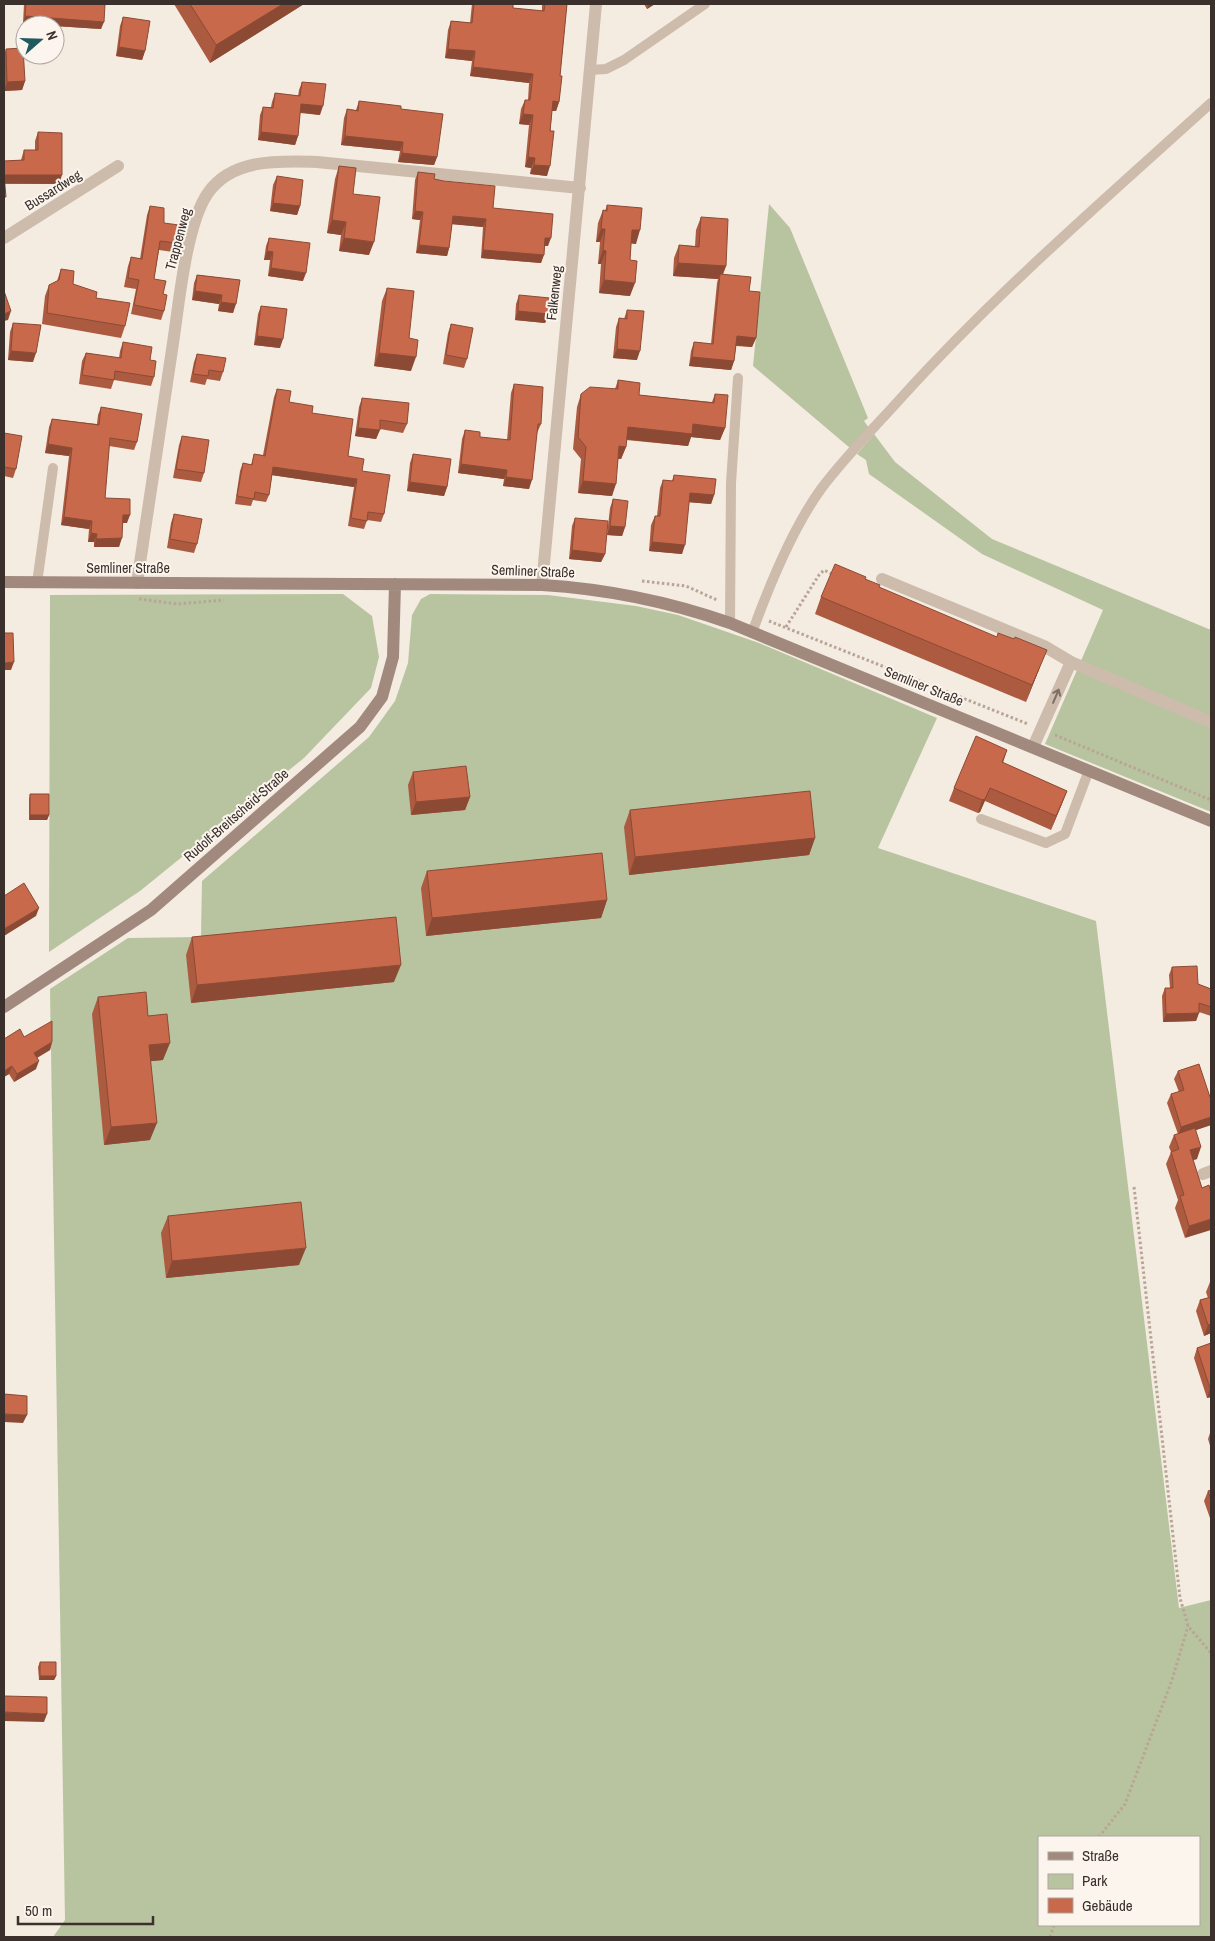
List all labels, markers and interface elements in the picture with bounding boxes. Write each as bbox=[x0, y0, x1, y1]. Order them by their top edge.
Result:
north arrow bbox=[15, 15, 65, 65]
text: N bbox=[42, 29, 62, 43]
street label: Bussardweg bbox=[21, 165, 85, 214]
street label: Trappenweg bbox=[161, 205, 195, 272]
street label: Falkenweg bbox=[542, 264, 566, 321]
street label: Semliner Straße bbox=[86, 559, 170, 577]
street label: Semliner Straße bbox=[491, 561, 575, 581]
street label: Semliner Straße bbox=[882, 662, 966, 710]
one-way arrow bbox=[1052, 689, 1061, 704]
street label: Rudolf-Breitscheid-Straße bbox=[180, 764, 292, 866]
legend bbox=[1038, 1836, 1200, 1926]
text: Straße bbox=[1082, 1845, 1119, 1866]
text: Park bbox=[1082, 1870, 1108, 1891]
scale bar bbox=[18, 1894, 152, 1926]
text: Gebäude bbox=[1082, 1895, 1133, 1916]
text: 50 m bbox=[25, 1900, 52, 1921]

